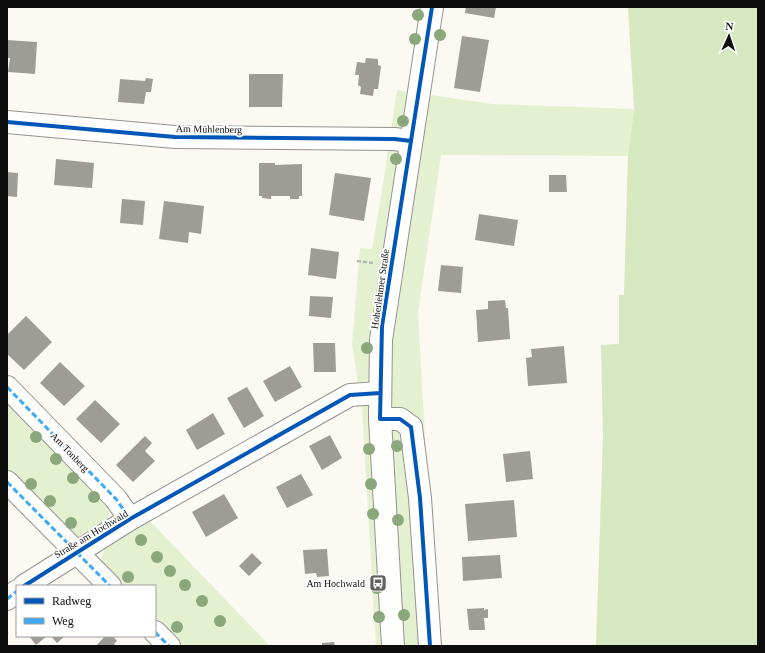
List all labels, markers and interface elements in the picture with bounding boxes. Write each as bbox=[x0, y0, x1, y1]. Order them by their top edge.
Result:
north arrow bbox=[709, 16, 749, 56]
text: N bbox=[725, 20, 734, 32]
street label: Am Mühlenberg bbox=[176, 123, 242, 135]
street label: Hoherlehmer Straße bbox=[369, 248, 391, 330]
street label: Am Tonberg bbox=[49, 430, 91, 474]
street label: Straße am Hochwald bbox=[52, 508, 130, 560]
bus stop icon: Am Hochwald bbox=[368, 573, 388, 593]
place label: Am Hochwald bbox=[306, 578, 365, 589]
legend bbox=[16, 585, 156, 637]
text: Radweg bbox=[52, 594, 91, 608]
text: Weg bbox=[52, 614, 74, 628]

